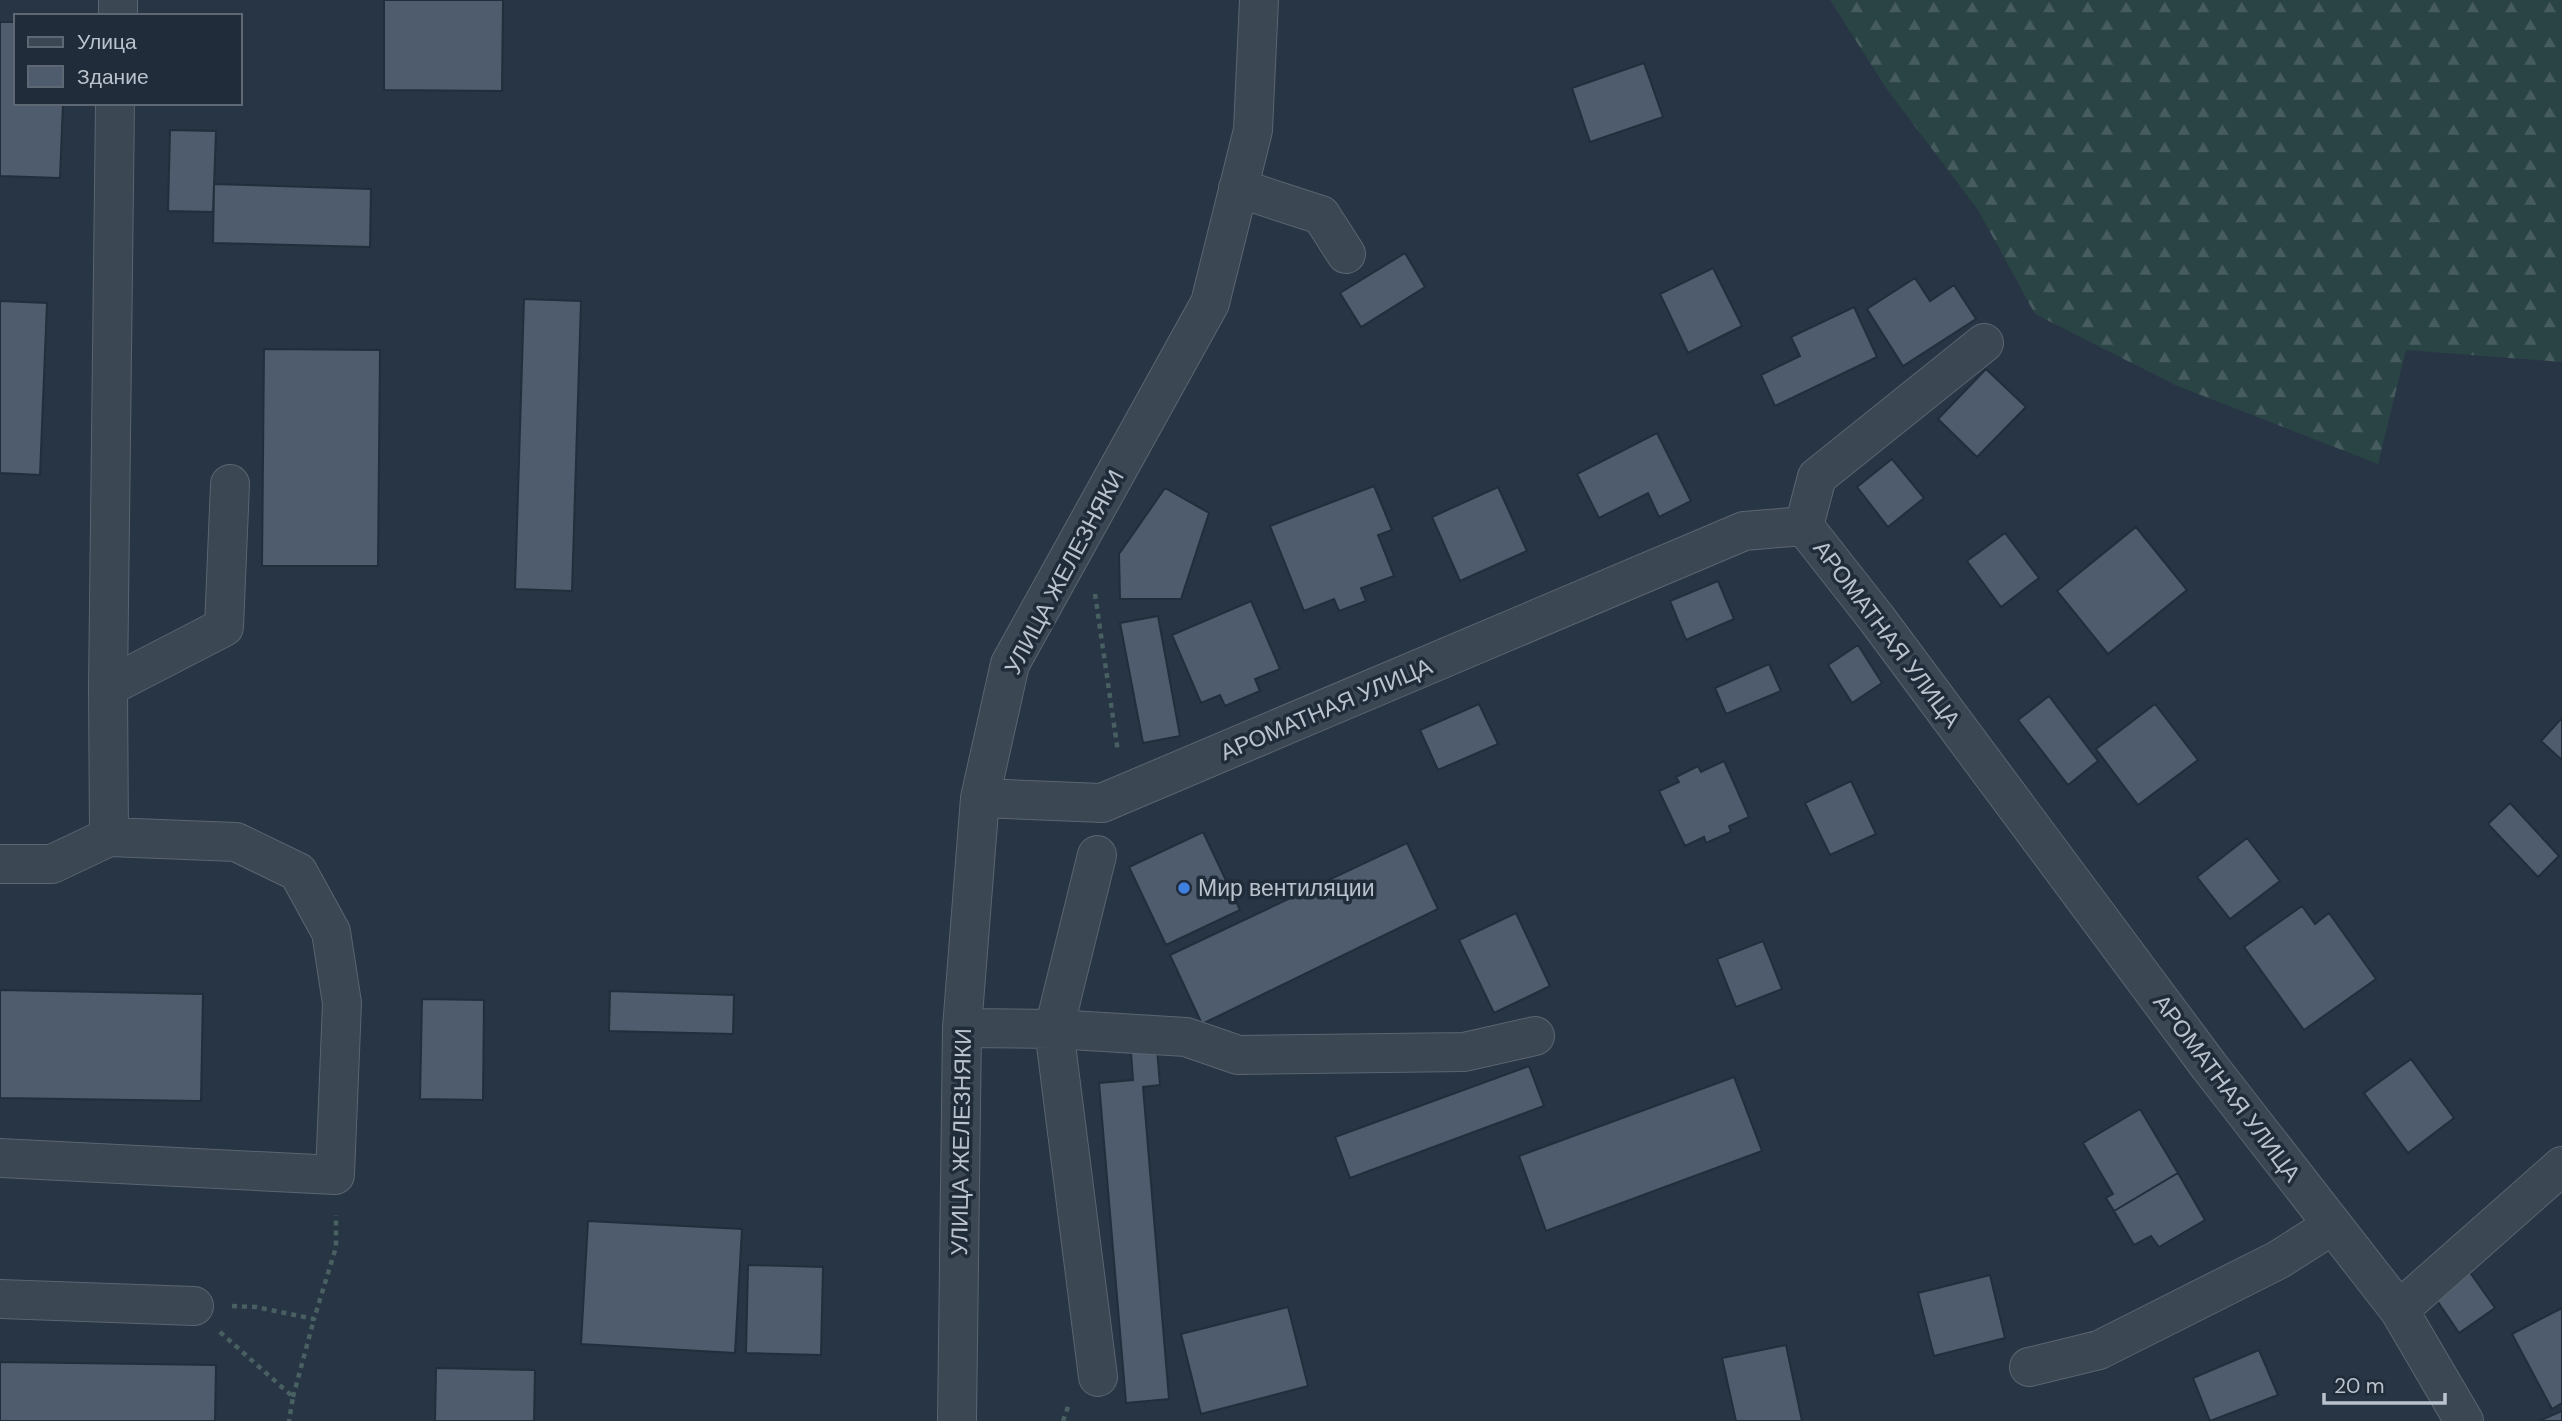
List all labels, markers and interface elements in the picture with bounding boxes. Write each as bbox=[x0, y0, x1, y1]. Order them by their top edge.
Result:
legend bbox=[14, 14, 242, 105]
text: Улица bbox=[77, 28, 137, 56]
text: Здание bbox=[77, 63, 149, 91]
street label: УЛИЦА ЖЕЛЕЗНЯКИ bbox=[997, 465, 1131, 679]
street label: АРОМАТНАЯ УЛИЦА bbox=[1807, 534, 1968, 734]
street label: АРОМАТНАЯ УЛИЦА bbox=[1216, 651, 1437, 767]
place label: Мир вентиляции bbox=[1198, 873, 1375, 903]
marker: Мир вентиляции bbox=[1176, 880, 1192, 896]
street label: АРОМАТНАЯ УЛИЦА bbox=[2147, 988, 2308, 1188]
street label: УЛИЦА ЖЕЛЕЗНЯКИ bbox=[944, 1028, 978, 1256]
scale bar bbox=[2324, 1362, 2445, 1406]
text: 20 m bbox=[2334, 1372, 2385, 1400]

